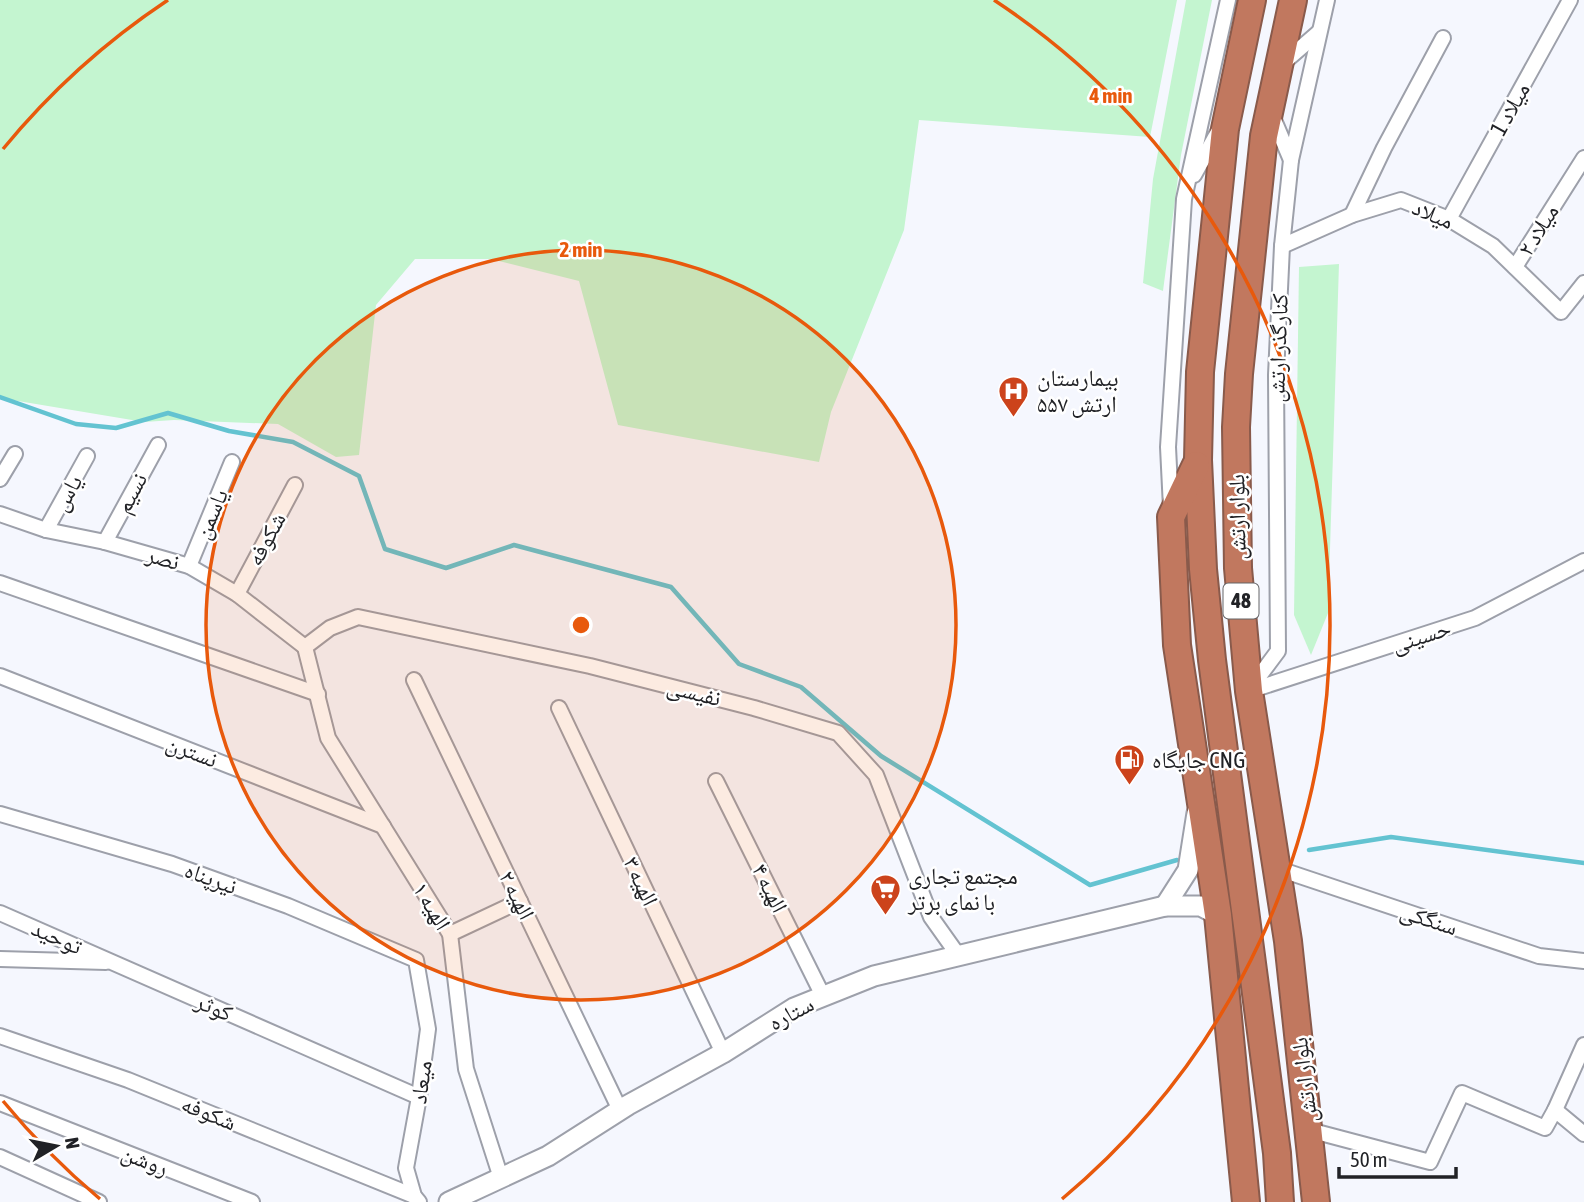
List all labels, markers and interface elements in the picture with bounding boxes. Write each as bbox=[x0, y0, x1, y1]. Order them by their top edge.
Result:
street label: میلاد 1 bbox=[1485, 78, 1535, 140]
text: 4 min bbox=[1089, 83, 1132, 107]
street label: میلاد bbox=[1408, 194, 1458, 235]
street label: میلاد ۲ bbox=[1512, 199, 1564, 261]
text: 2 min bbox=[560, 237, 602, 261]
street label: کنارگذر ارتش bbox=[1263, 293, 1294, 403]
place label: بیمارستان ۵۵۷ ارتش bbox=[1037, 365, 1119, 418]
hospital icon: بیمارستان ۵۵۷ ارتش bbox=[997, 374, 1031, 418]
street label: نسیم bbox=[110, 468, 155, 519]
street label: یاس bbox=[47, 471, 88, 516]
street label: بلوار ارتش bbox=[1223, 474, 1252, 560]
street label: یاسمن bbox=[189, 485, 234, 543]
street label: شکوفه bbox=[241, 508, 291, 570]
street label: نصر bbox=[142, 541, 183, 575]
road number: 48 bbox=[1224, 584, 1258, 618]
centre of rings bbox=[569, 613, 593, 637]
street label: حسینی bbox=[1388, 614, 1454, 659]
street label: نفیسی bbox=[664, 673, 724, 712]
street label: نسترن bbox=[162, 729, 221, 773]
fuel station icon: جایگاه CNG bbox=[1112, 743, 1146, 787]
place label: جایگاه CNG bbox=[1152, 747, 1245, 773]
street label: الهیه ۳ bbox=[618, 852, 664, 910]
street label: نیرپناه bbox=[181, 857, 241, 901]
street label: الهیه ۴ bbox=[747, 859, 793, 917]
place label: مجتمع تجاری با نمای برتر bbox=[907, 863, 1018, 916]
street label: الهیه ۲ bbox=[494, 866, 540, 924]
supermarket icon: مجتمع تجاری با نمای برتر bbox=[868, 872, 902, 916]
street label: الهیه ۱ bbox=[407, 877, 456, 935]
street label: سنگکی bbox=[1397, 898, 1461, 941]
street label: توحید bbox=[28, 914, 86, 960]
street label: کوثر bbox=[191, 987, 237, 1027]
street label: ستاره bbox=[764, 990, 818, 1036]
street label: بلوار ارتش bbox=[1286, 1036, 1323, 1124]
street label: میعاد bbox=[405, 1059, 437, 1105]
street label: شکوفه bbox=[178, 1090, 240, 1136]
north arrow bbox=[21, 1111, 91, 1181]
text: N bbox=[61, 1136, 85, 1150]
scale bar bbox=[1339, 1136, 1456, 1180]
street label: روشن bbox=[117, 1139, 172, 1182]
text: 50 m bbox=[1350, 1147, 1388, 1171]

